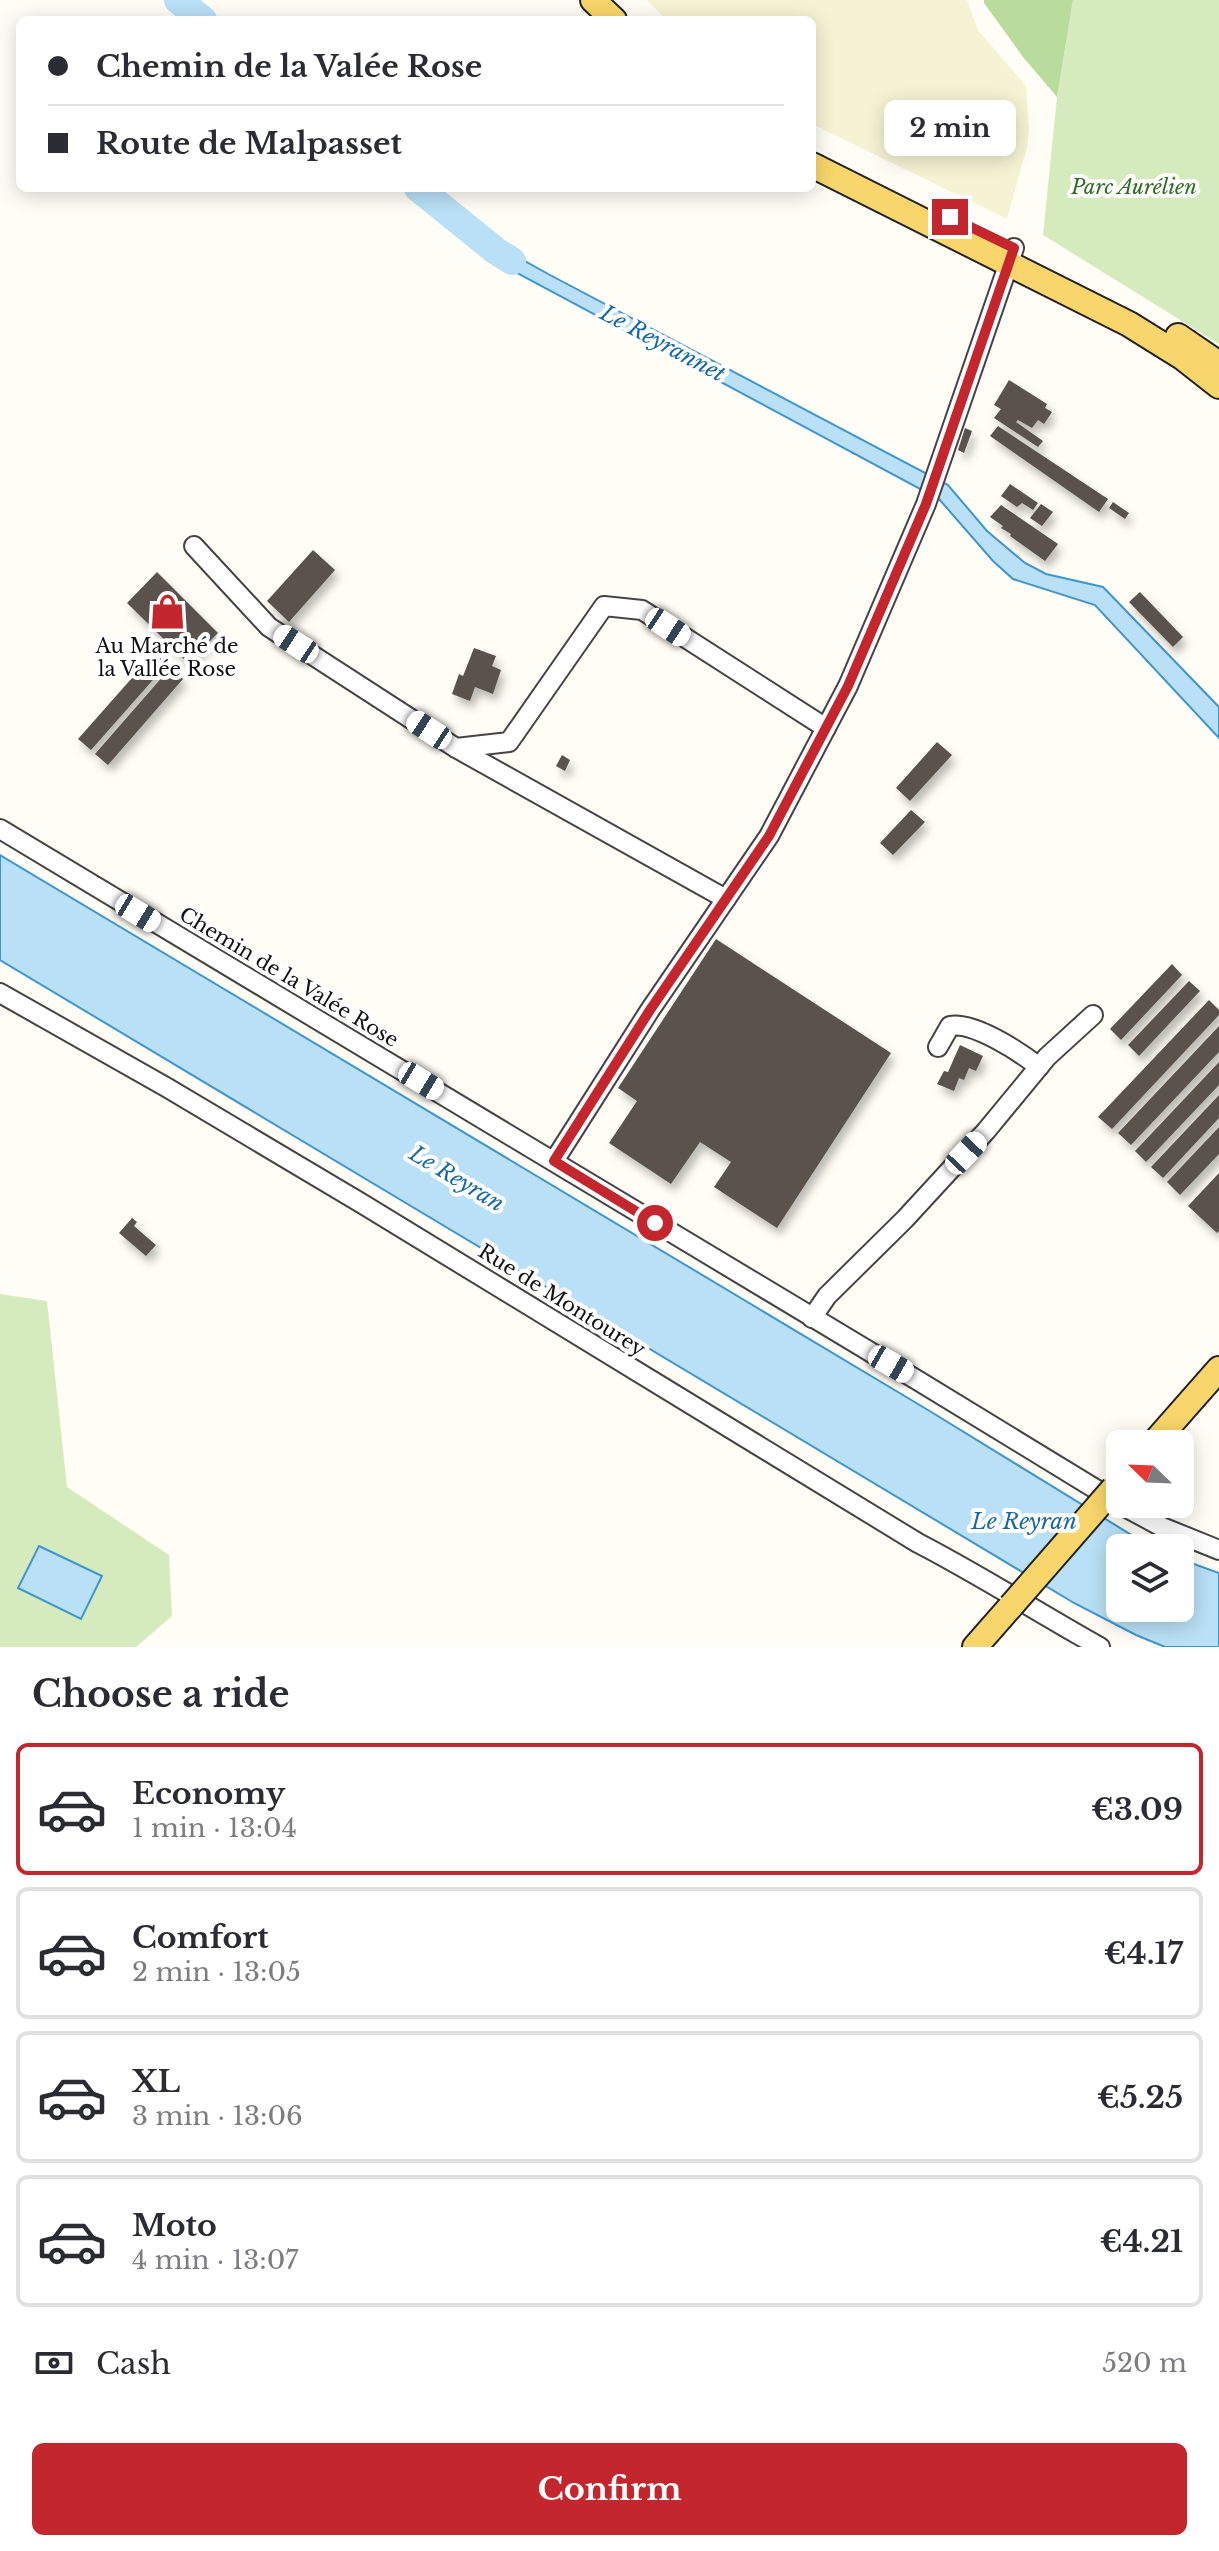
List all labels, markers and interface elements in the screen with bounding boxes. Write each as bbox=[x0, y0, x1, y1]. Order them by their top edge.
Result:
text: Chemin de la Valée Rose bbox=[96, 48, 482, 85]
callout: 2 min bbox=[884, 101, 1016, 157]
text: 2 min bbox=[910, 112, 990, 144]
text: Route de Malpasset bbox=[96, 125, 402, 162]
park label: Parc Aurélien bbox=[1070, 175, 1197, 199]
route end bbox=[932, 199, 968, 235]
water label: Le Reyrannet bbox=[595, 299, 730, 388]
shop icon: Au Marché de la Vallée Rose bbox=[148, 592, 186, 630]
car bbox=[641, 604, 695, 650]
car bbox=[269, 621, 323, 667]
place label: Au Marché de la Vallée Rose bbox=[94, 634, 239, 681]
car bbox=[402, 707, 456, 753]
car bbox=[111, 890, 165, 936]
street label: Chemin de la Valée Rose bbox=[175, 902, 403, 1052]
car bbox=[394, 1058, 448, 1104]
car bbox=[941, 1127, 991, 1179]
water label: Le Reyran bbox=[404, 1139, 509, 1217]
route start bbox=[637, 1205, 673, 1241]
street label: Rue de Montourey bbox=[474, 1239, 650, 1361]
car bbox=[864, 1342, 918, 1386]
north arrow bbox=[1106, 1430, 1194, 1518]
map controls bbox=[1106, 1430, 1194, 1622]
water label: Le Reyran bbox=[970, 1508, 1077, 1535]
button: layers bbox=[1106, 1534, 1194, 1622]
text: Choose a ride bbox=[32, 1672, 289, 1717]
icon: car bbox=[36, 1773, 108, 1845]
text: Economy bbox=[132, 1775, 285, 1812]
text: €3.09 bbox=[1091, 1791, 1183, 1828]
text: 1 min · 13:04 bbox=[132, 1812, 297, 1844]
icon: car bbox=[36, 1917, 108, 1989]
text: Comfort bbox=[132, 1919, 269, 1956]
text: €4.17 bbox=[1104, 1935, 1183, 1972]
text: 2 min · 13:05 bbox=[132, 1956, 301, 1988]
icon: car bbox=[36, 2061, 108, 2133]
text: XL bbox=[132, 2063, 180, 2100]
text: €5.25 bbox=[1097, 2079, 1183, 2116]
text: 3 min · 13:06 bbox=[132, 2100, 303, 2132]
icon: car bbox=[36, 2205, 108, 2277]
text: Moto bbox=[132, 2207, 217, 2244]
text: €4.21 bbox=[1100, 2223, 1183, 2260]
text: 4 min · 13:07 bbox=[132, 2244, 298, 2276]
icon: cash bbox=[32, 2341, 76, 2385]
text: Cash bbox=[96, 2345, 171, 2382]
text: 520 m bbox=[1102, 2347, 1187, 2379]
button: Confirm bbox=[32, 2443, 1187, 2535]

